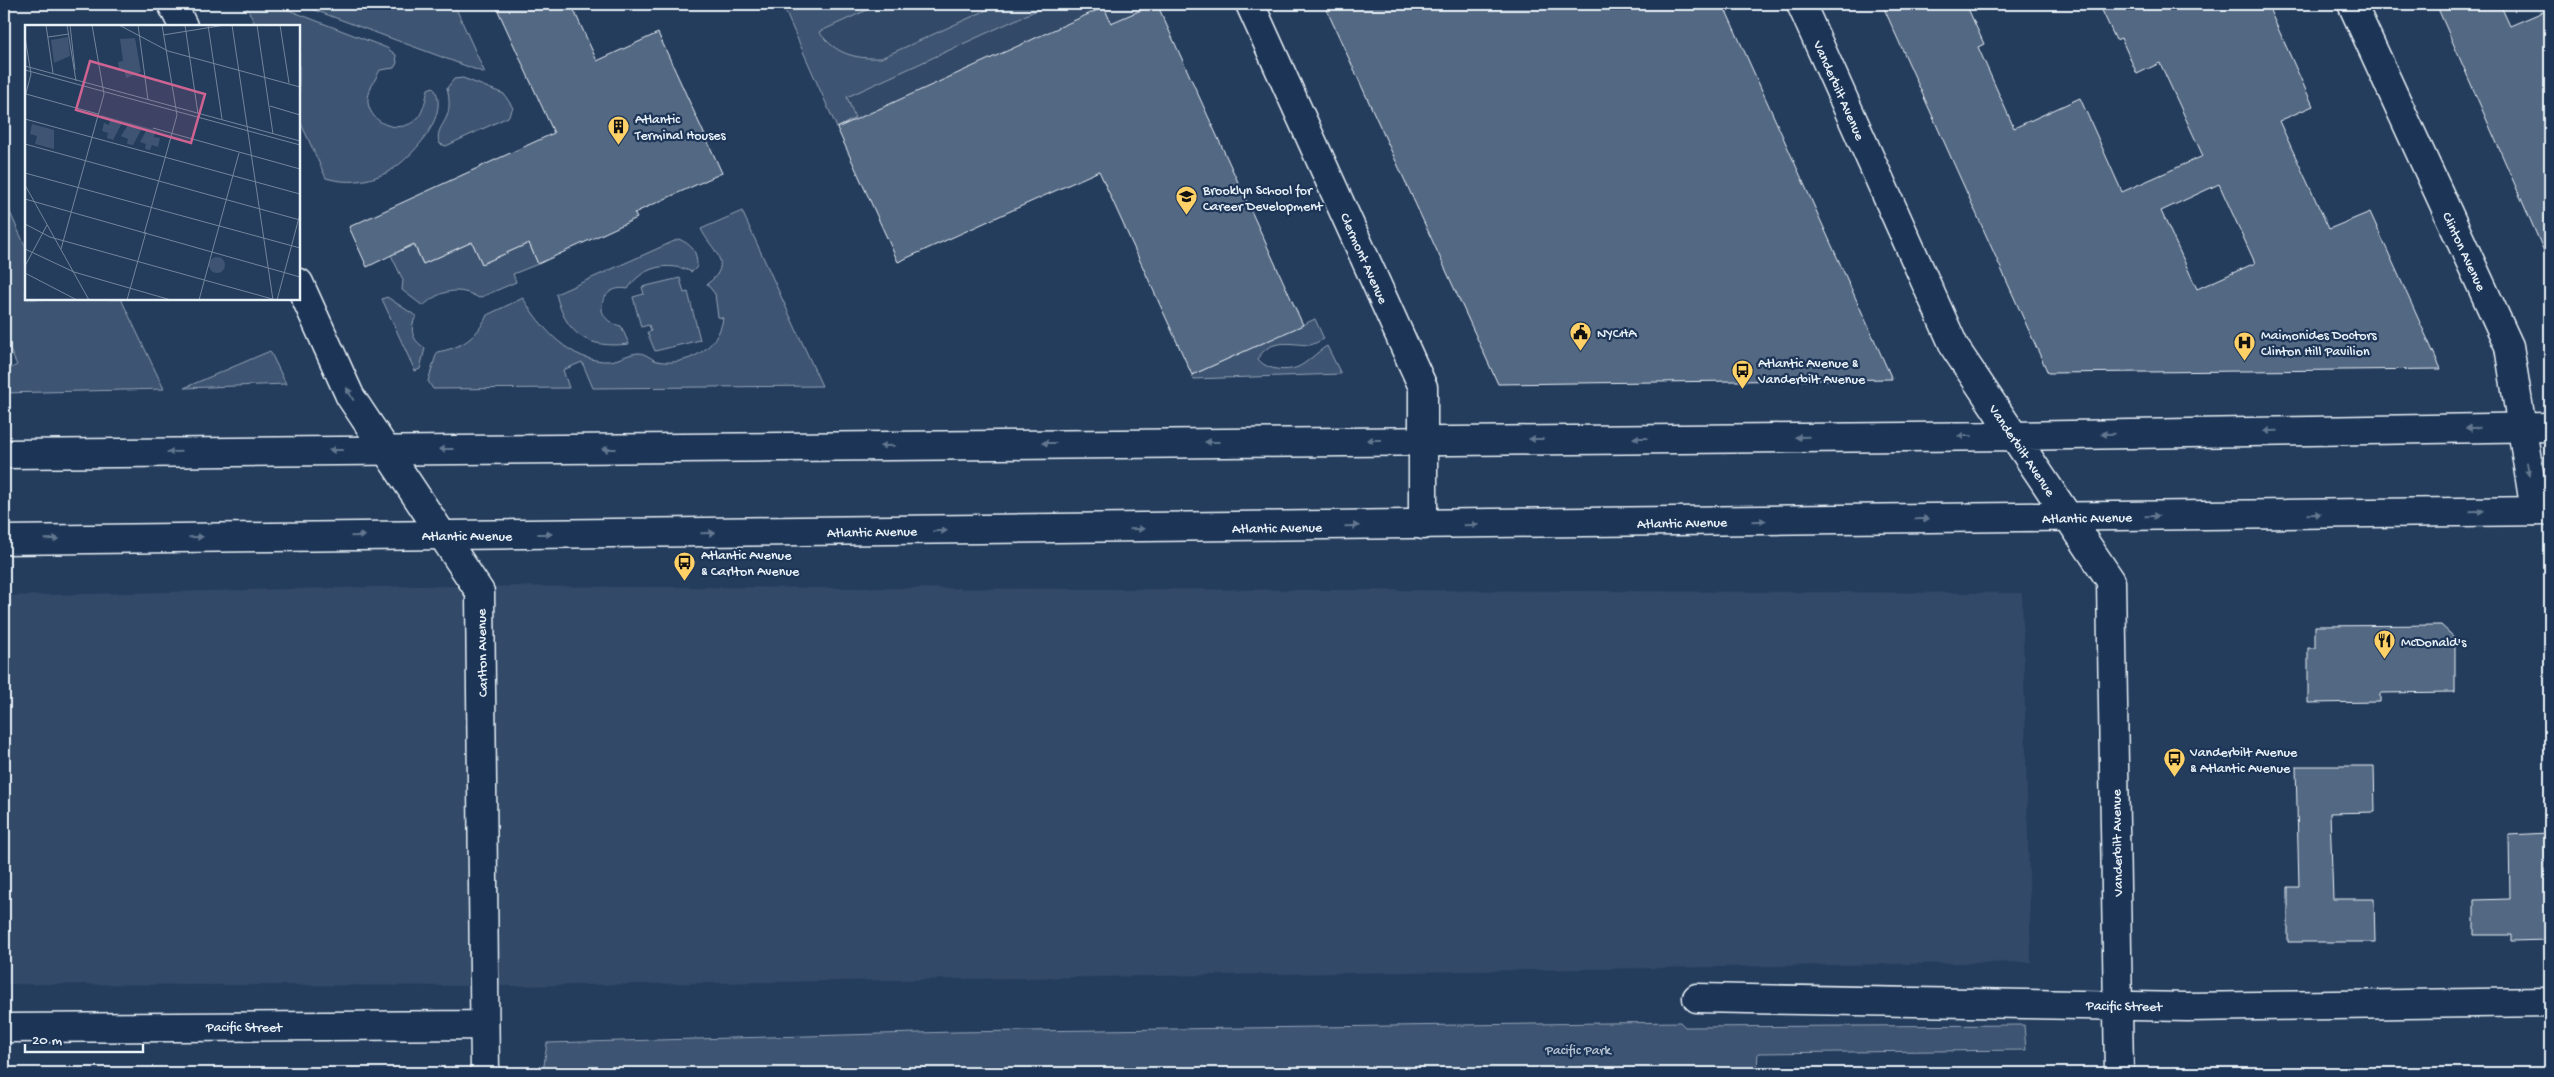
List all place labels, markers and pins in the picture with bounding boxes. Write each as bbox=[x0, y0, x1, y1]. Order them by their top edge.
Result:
place label: Atlantic Terminal Houses bbox=[634, 112, 727, 145]
building icon: Atlantic Terminal Houses bbox=[607, 114, 631, 145]
place label: Brooklyn School for Career Development bbox=[1202, 183, 1324, 216]
school or university icon: Brooklyn School for Career Development bbox=[1175, 185, 1199, 216]
public building icon: NYCHA bbox=[1569, 320, 1593, 351]
place label: NYCHA bbox=[1597, 326, 1637, 343]
place label: Maimonides Doctors Clinton Hill Pavilion bbox=[2261, 328, 2377, 361]
hospital icon: Maimonides Doctors Clinton Hill Pavilion bbox=[2233, 330, 2257, 361]
place label: Atlantic Avenue & Vanderbilt Avenue bbox=[1757, 356, 1866, 389]
bus stop icon: Atlantic Avenue & Vanderbilt Avenue bbox=[1730, 358, 1754, 389]
place label: Atlantic Avenue & Carlton Avenue bbox=[701, 548, 800, 581]
bus stop icon: Atlantic Avenue & Carlton Avenue bbox=[673, 550, 697, 581]
restaurant icon: McDonald's bbox=[2373, 629, 2397, 660]
place label: McDonald's bbox=[2401, 635, 2467, 652]
place label: Vanderbilt Avenue & Atlantic Avenue bbox=[2189, 745, 2298, 778]
bus stop icon: Vanderbilt Avenue & Atlantic Avenue bbox=[2162, 747, 2186, 778]

